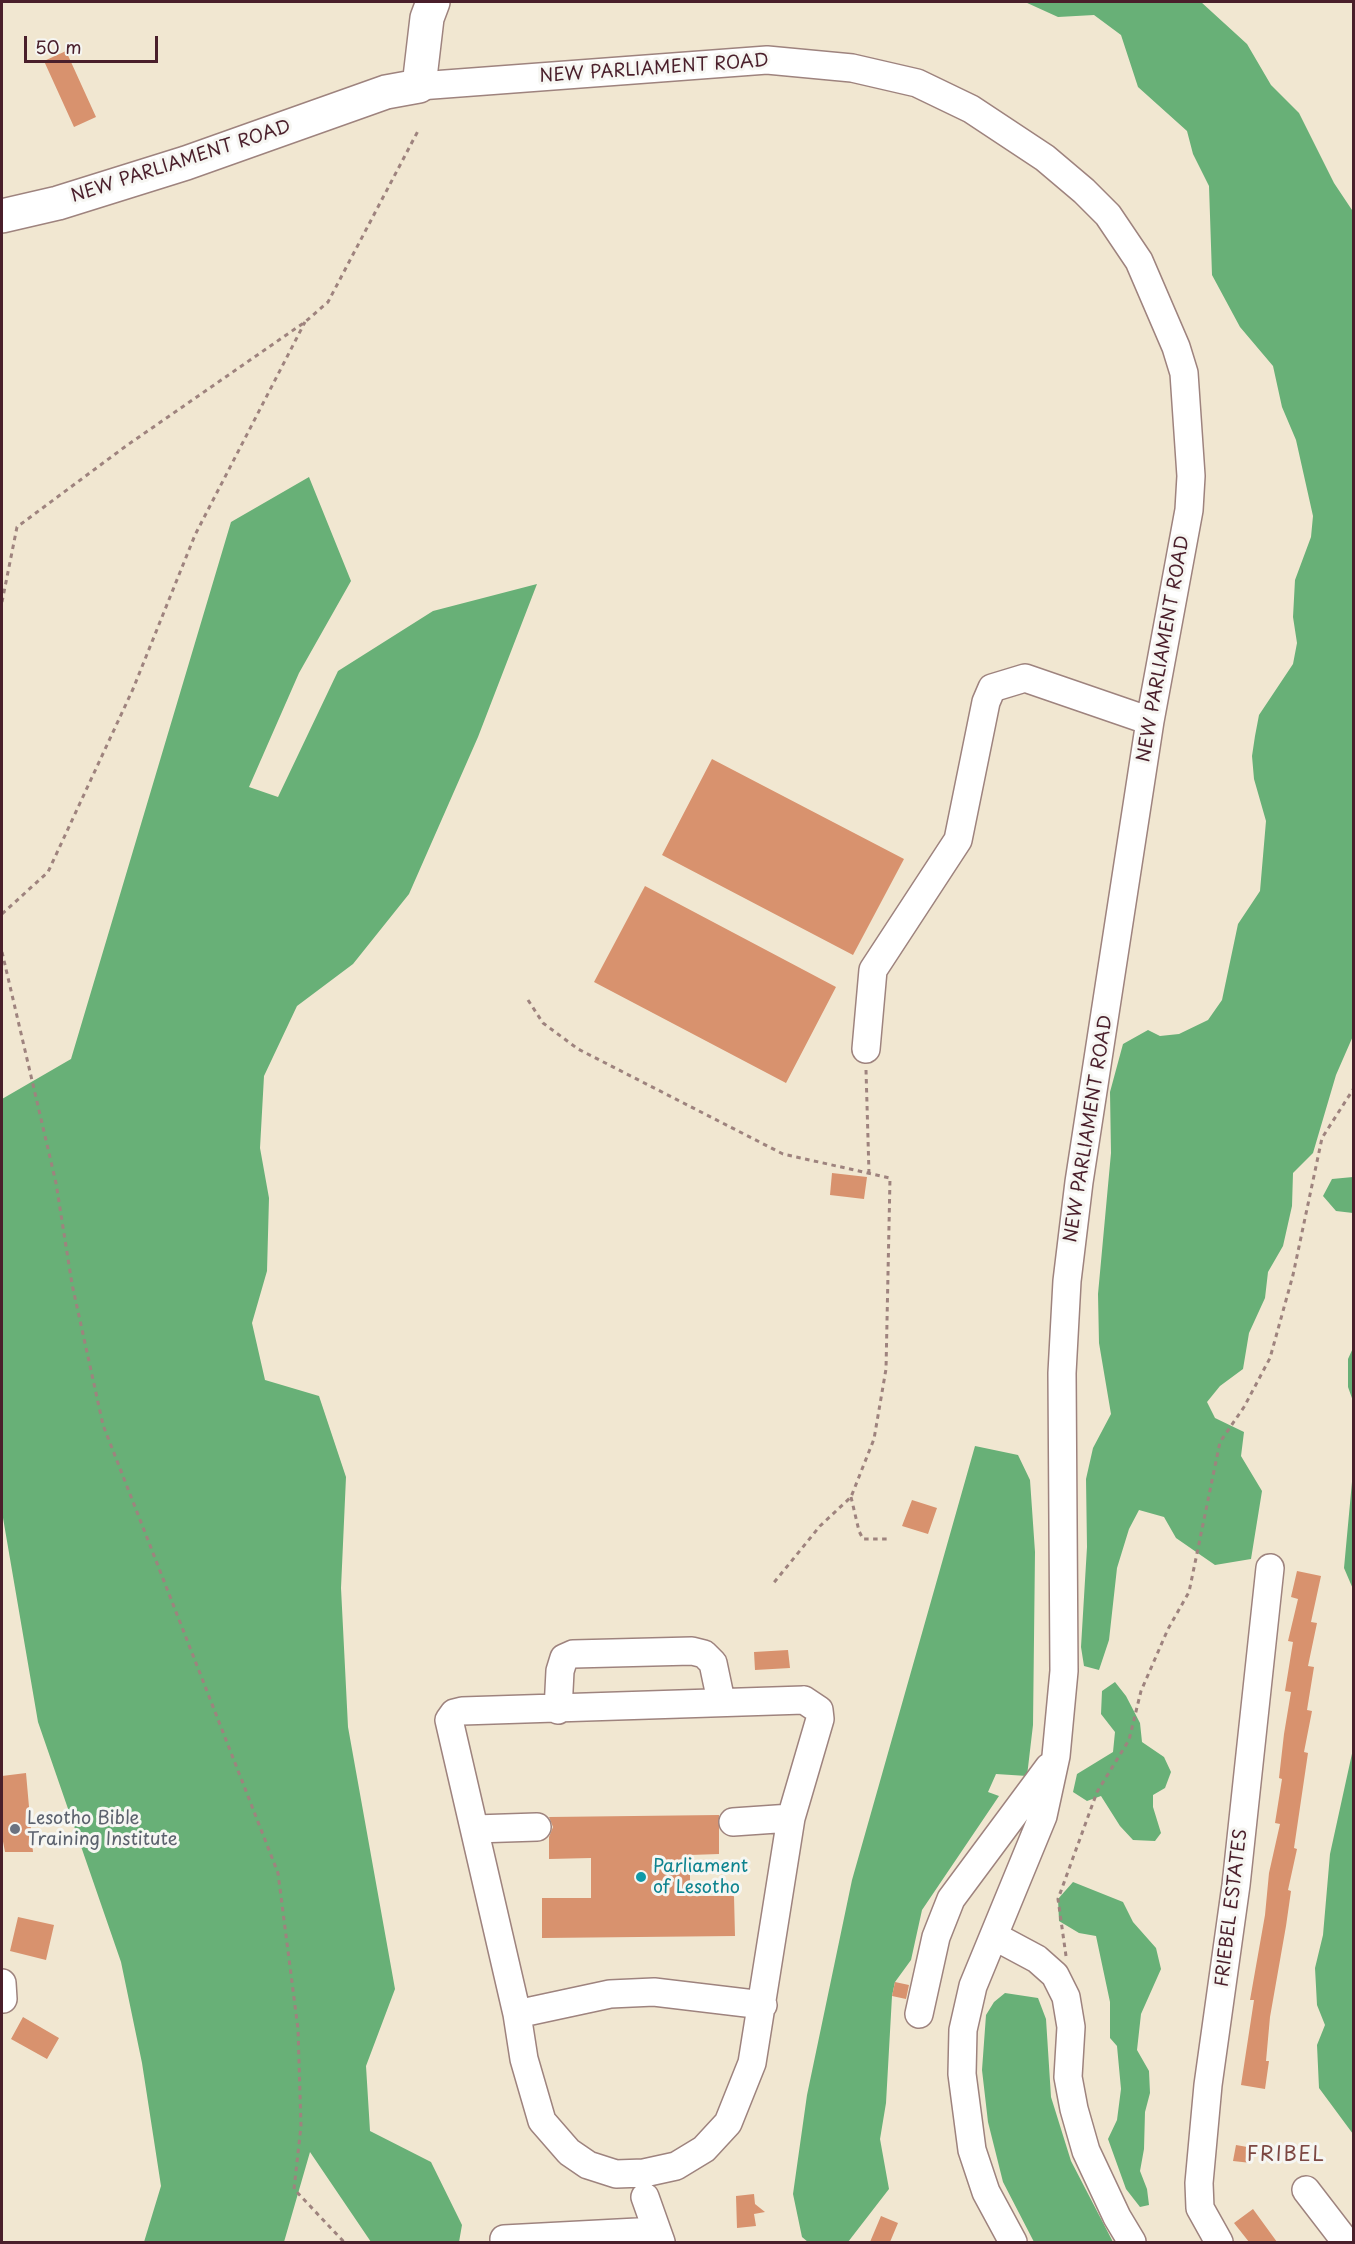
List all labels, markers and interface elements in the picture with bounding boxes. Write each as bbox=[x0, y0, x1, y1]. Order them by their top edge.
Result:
scale bar bbox=[27, 24, 160, 62]
text: 50 m bbox=[35, 33, 82, 60]
street label: NEW PARLIAMENT ROAD bbox=[539, 50, 769, 88]
street label: NEW PARLIAMENT ROAD bbox=[68, 116, 294, 208]
street label: NEW PARLIAMENT ROAD bbox=[1133, 534, 1195, 764]
street label: NEW PARLIAMENT ROAD bbox=[1060, 1014, 1118, 1244]
place label: Lesotho Bible Training Institute bbox=[27, 1808, 178, 1850]
marker: Lesotho Bible Training Institute bbox=[8, 1822, 22, 1836]
street label: FRIEBEL ESTATES bbox=[1212, 1828, 1252, 1988]
place label: Parliament of Lesotho bbox=[653, 1856, 748, 1898]
marker: Parliament of Lesotho bbox=[634, 1870, 648, 1884]
district label: FRIBEL bbox=[1247, 2143, 1325, 2167]

